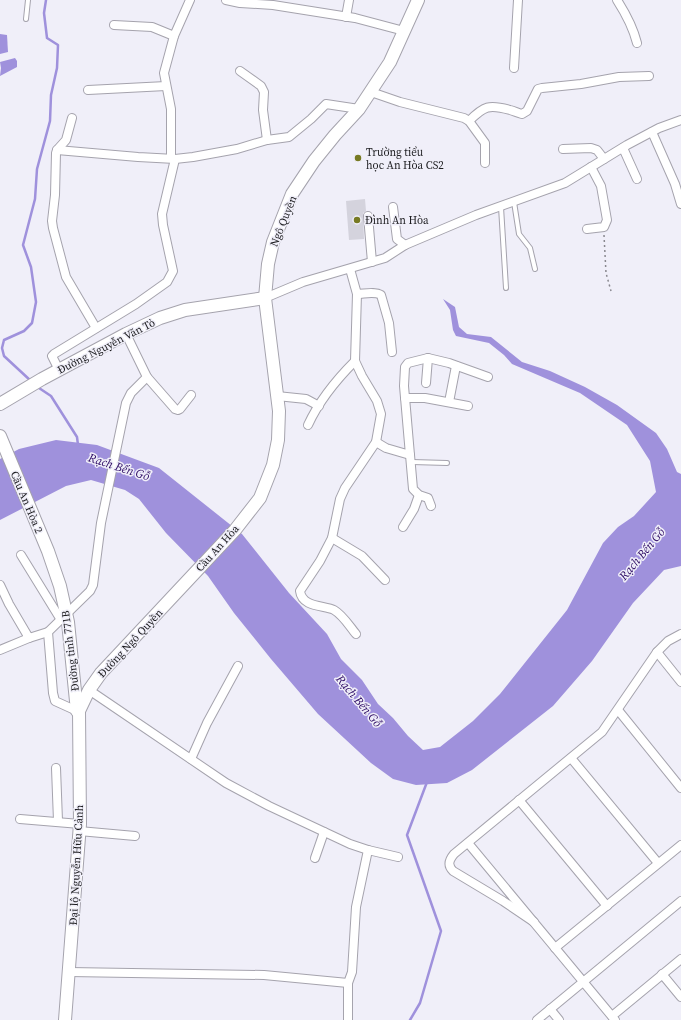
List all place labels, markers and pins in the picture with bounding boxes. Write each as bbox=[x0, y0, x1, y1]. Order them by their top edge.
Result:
place label: Trường tiểu học An Hòa CS2 bbox=[366, 145, 444, 173]
marker: Trường tiểu học An Hòa CS2 bbox=[353, 153, 363, 163]
place label: Đình An Hòa bbox=[365, 213, 429, 228]
marker: Đình An Hòa bbox=[352, 215, 362, 225]

